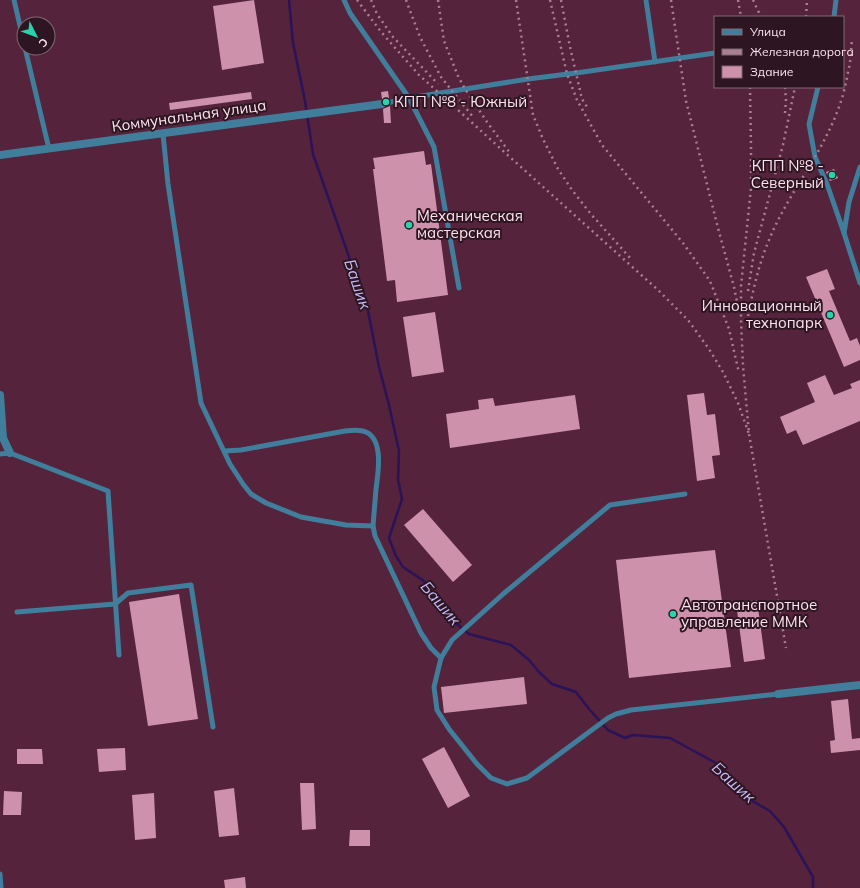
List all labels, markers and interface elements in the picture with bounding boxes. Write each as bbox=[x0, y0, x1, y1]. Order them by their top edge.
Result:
north arrow bbox=[16, 16, 56, 56]
legend bbox=[714, 16, 844, 88]
text: Улица bbox=[749, 24, 786, 39]
text: С bbox=[35, 35, 51, 51]
text: Железная дорога bbox=[750, 44, 854, 59]
text: Здание bbox=[750, 64, 794, 79]
place label: КПП №8 - Южный bbox=[394, 92, 527, 111]
street label: Коммунальная улица bbox=[110, 95, 267, 136]
marker: КПП №8 - Южный bbox=[381, 97, 391, 107]
place label: КПП №8 - Северный bbox=[751, 156, 824, 192]
marker: КПП №8 - Северный bbox=[827, 170, 837, 180]
place label: Механическая мастерская bbox=[417, 206, 523, 242]
marker: Механическая мастерская bbox=[404, 220, 414, 230]
water label: Башик bbox=[340, 256, 376, 312]
place label: Инновационный технопарк bbox=[702, 296, 823, 332]
marker: Инновационный технопарк bbox=[825, 310, 835, 320]
water label: Башик bbox=[417, 577, 466, 630]
place label: Автотранспортное управление ММК bbox=[681, 595, 817, 631]
marker: Автотранспортное управление ММК bbox=[668, 609, 678, 619]
water label: Башик bbox=[708, 757, 760, 807]

